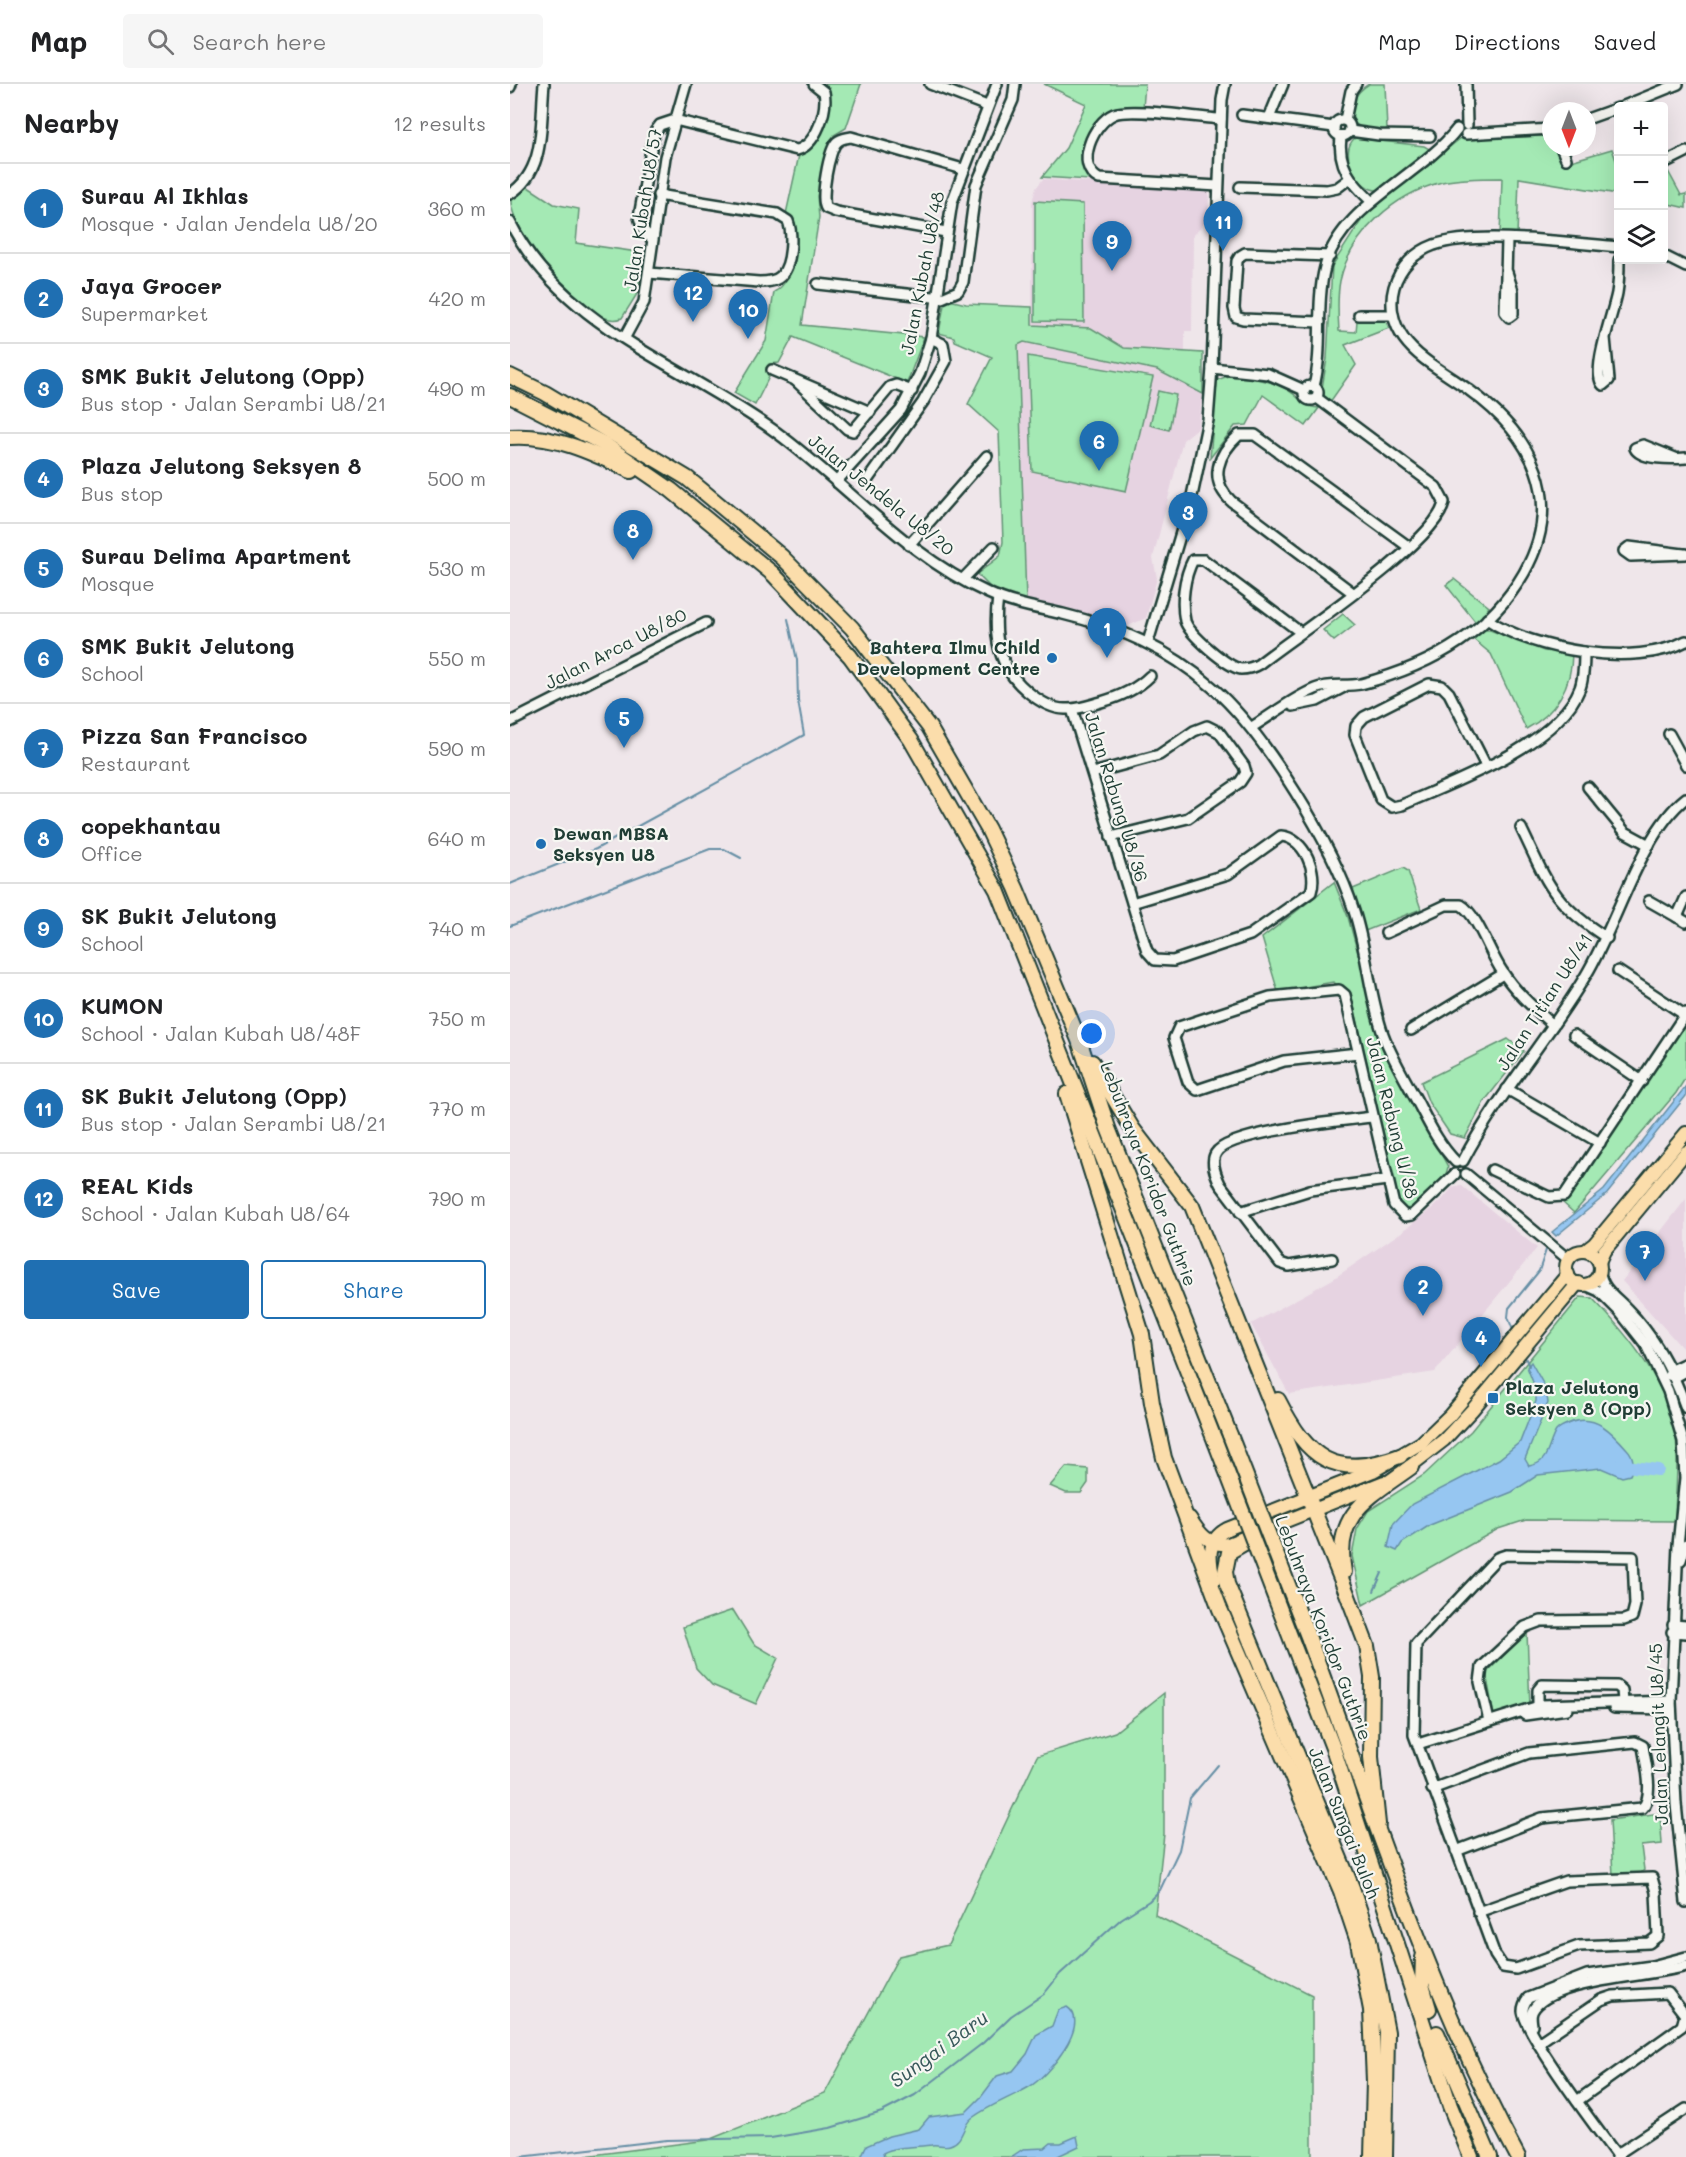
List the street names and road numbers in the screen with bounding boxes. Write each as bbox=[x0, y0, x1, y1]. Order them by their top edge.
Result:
street label: Jalan Kubah U8/57 bbox=[617, 127, 667, 293]
street label: Jalan Kubah U8/48 bbox=[894, 189, 950, 356]
street label: Jalan Jendela U8/20 bbox=[804, 428, 960, 561]
street label: Jalan Arca U8/80 bbox=[541, 602, 690, 694]
street label: Jalan Rabung U8/36 bbox=[1080, 709, 1154, 885]
street label: Jalan Titian U8/41 bbox=[1491, 928, 1598, 1075]
street label: Jalan Rabung U/38 bbox=[1361, 1034, 1425, 1201]
street label: Lebuhraya Koridor Guthrie bbox=[1095, 1058, 1203, 1289]
street label: Lebuhraya Koridor Guthrie bbox=[1270, 1512, 1378, 1743]
street label: Jalan Lelangit U8/45 bbox=[1643, 1643, 1673, 1825]
street label: Jalan Sungai Buloh bbox=[1303, 1743, 1386, 1902]

